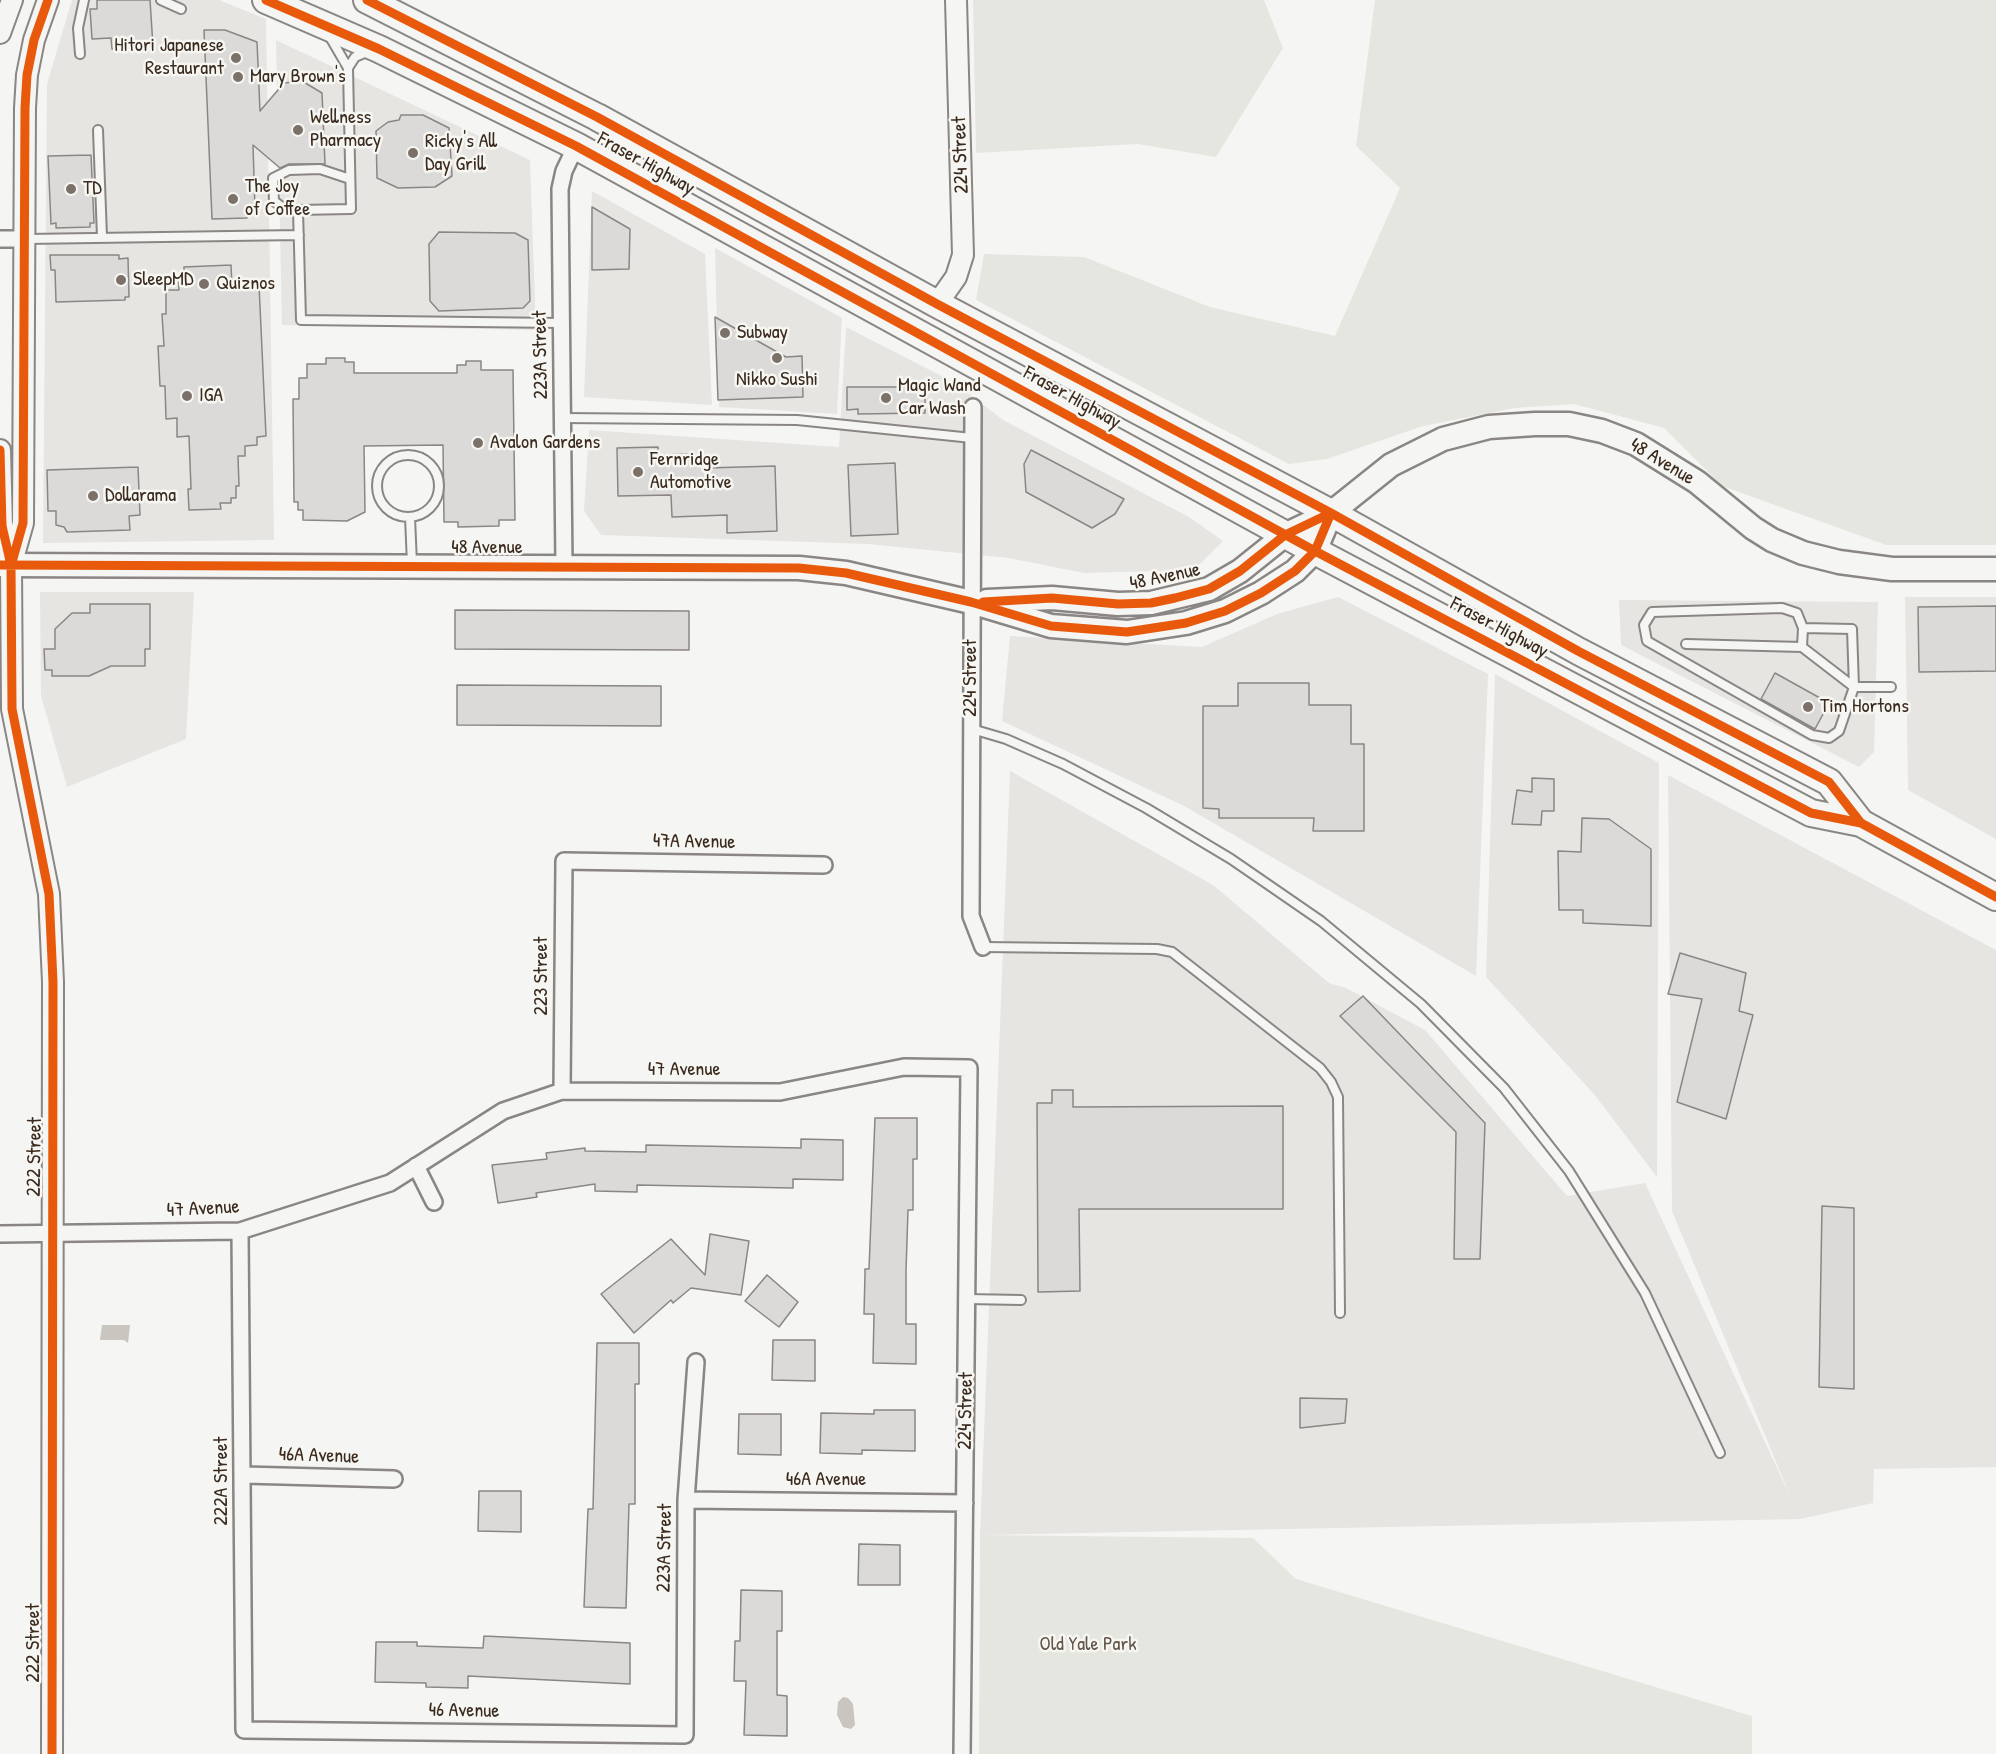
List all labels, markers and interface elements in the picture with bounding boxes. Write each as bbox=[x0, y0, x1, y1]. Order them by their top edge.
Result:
place label: Hitori Japanese Restaurant bbox=[114, 34, 224, 81]
marker: Hitori Japanese Restaurant bbox=[229, 51, 243, 65]
place label: Mary Brown's bbox=[250, 65, 346, 89]
marker: Mary Brown's bbox=[231, 70, 245, 84]
place label: Wellness Pharmacy bbox=[310, 106, 381, 153]
street label: 224 Street bbox=[948, 116, 974, 194]
marker: Wellness Pharmacy bbox=[291, 123, 305, 137]
street label: Fraser Highway bbox=[593, 127, 699, 201]
place label: Ricky's All Day Grill bbox=[425, 130, 497, 177]
marker: Ricky's All Day Grill bbox=[406, 146, 420, 160]
place label: The Joy of Coffee bbox=[245, 175, 310, 222]
place label: TD bbox=[83, 177, 102, 201]
marker: TD bbox=[64, 182, 78, 196]
marker: The Joy of Coffee bbox=[226, 192, 240, 206]
place label: SleepMD bbox=[133, 268, 193, 292]
place label: Quiznos bbox=[216, 272, 275, 296]
marker: SleepMD bbox=[114, 273, 128, 287]
marker: Quiznos bbox=[197, 277, 211, 291]
street label: 223A Street bbox=[528, 310, 554, 400]
place label: Subway bbox=[737, 321, 788, 345]
marker: Subway bbox=[718, 326, 732, 340]
marker: Nikko Sushi bbox=[770, 351, 784, 365]
street label: Fraser Highway bbox=[1019, 361, 1125, 435]
place label: Nikko Sushi bbox=[736, 368, 818, 392]
place label: Magic Wand Car Wash bbox=[898, 374, 980, 421]
place label: IGA bbox=[199, 384, 223, 408]
marker: IGA bbox=[180, 389, 194, 403]
marker: Magic Wand Car Wash bbox=[879, 391, 893, 405]
place label: Avalon Gardens bbox=[490, 431, 600, 455]
street label: 48 Avenue bbox=[1625, 433, 1699, 491]
marker: Avalon Gardens bbox=[471, 436, 485, 450]
place label: Fernridge Automotive bbox=[650, 448, 732, 495]
marker: Fernridge Automotive bbox=[631, 465, 645, 479]
place label: Dollarama bbox=[105, 484, 176, 508]
marker: Dollarama bbox=[86, 489, 100, 503]
street label: 48 Avenue bbox=[451, 536, 523, 560]
street label: 48 Avenue bbox=[1128, 558, 1202, 596]
street label: Fraser Highway bbox=[1446, 592, 1552, 664]
street label: 224 Street bbox=[959, 639, 983, 717]
place label: Tim Hortons bbox=[1820, 695, 1909, 719]
marker: Tim Hortons bbox=[1801, 700, 1815, 714]
street label: 47A Avenue bbox=[653, 829, 735, 855]
street label: 223 Street bbox=[530, 937, 554, 1015]
street label: 47 Avenue bbox=[648, 1058, 720, 1082]
street label: 222 Street bbox=[22, 1117, 48, 1197]
street label: 47 Avenue bbox=[166, 1195, 240, 1223]
street label: 224 Street bbox=[953, 1372, 979, 1450]
street label: 222A Street bbox=[210, 1437, 234, 1525]
street label: 46A Avenue bbox=[278, 1443, 360, 1469]
street label: 46A Avenue bbox=[786, 1468, 866, 1492]
street label: 223A Street bbox=[652, 1503, 678, 1593]
street label: 222 Street bbox=[22, 1603, 46, 1683]
park label: Old Yale Park bbox=[1040, 1633, 1136, 1657]
street label: 46 Avenue bbox=[428, 1698, 500, 1724]

